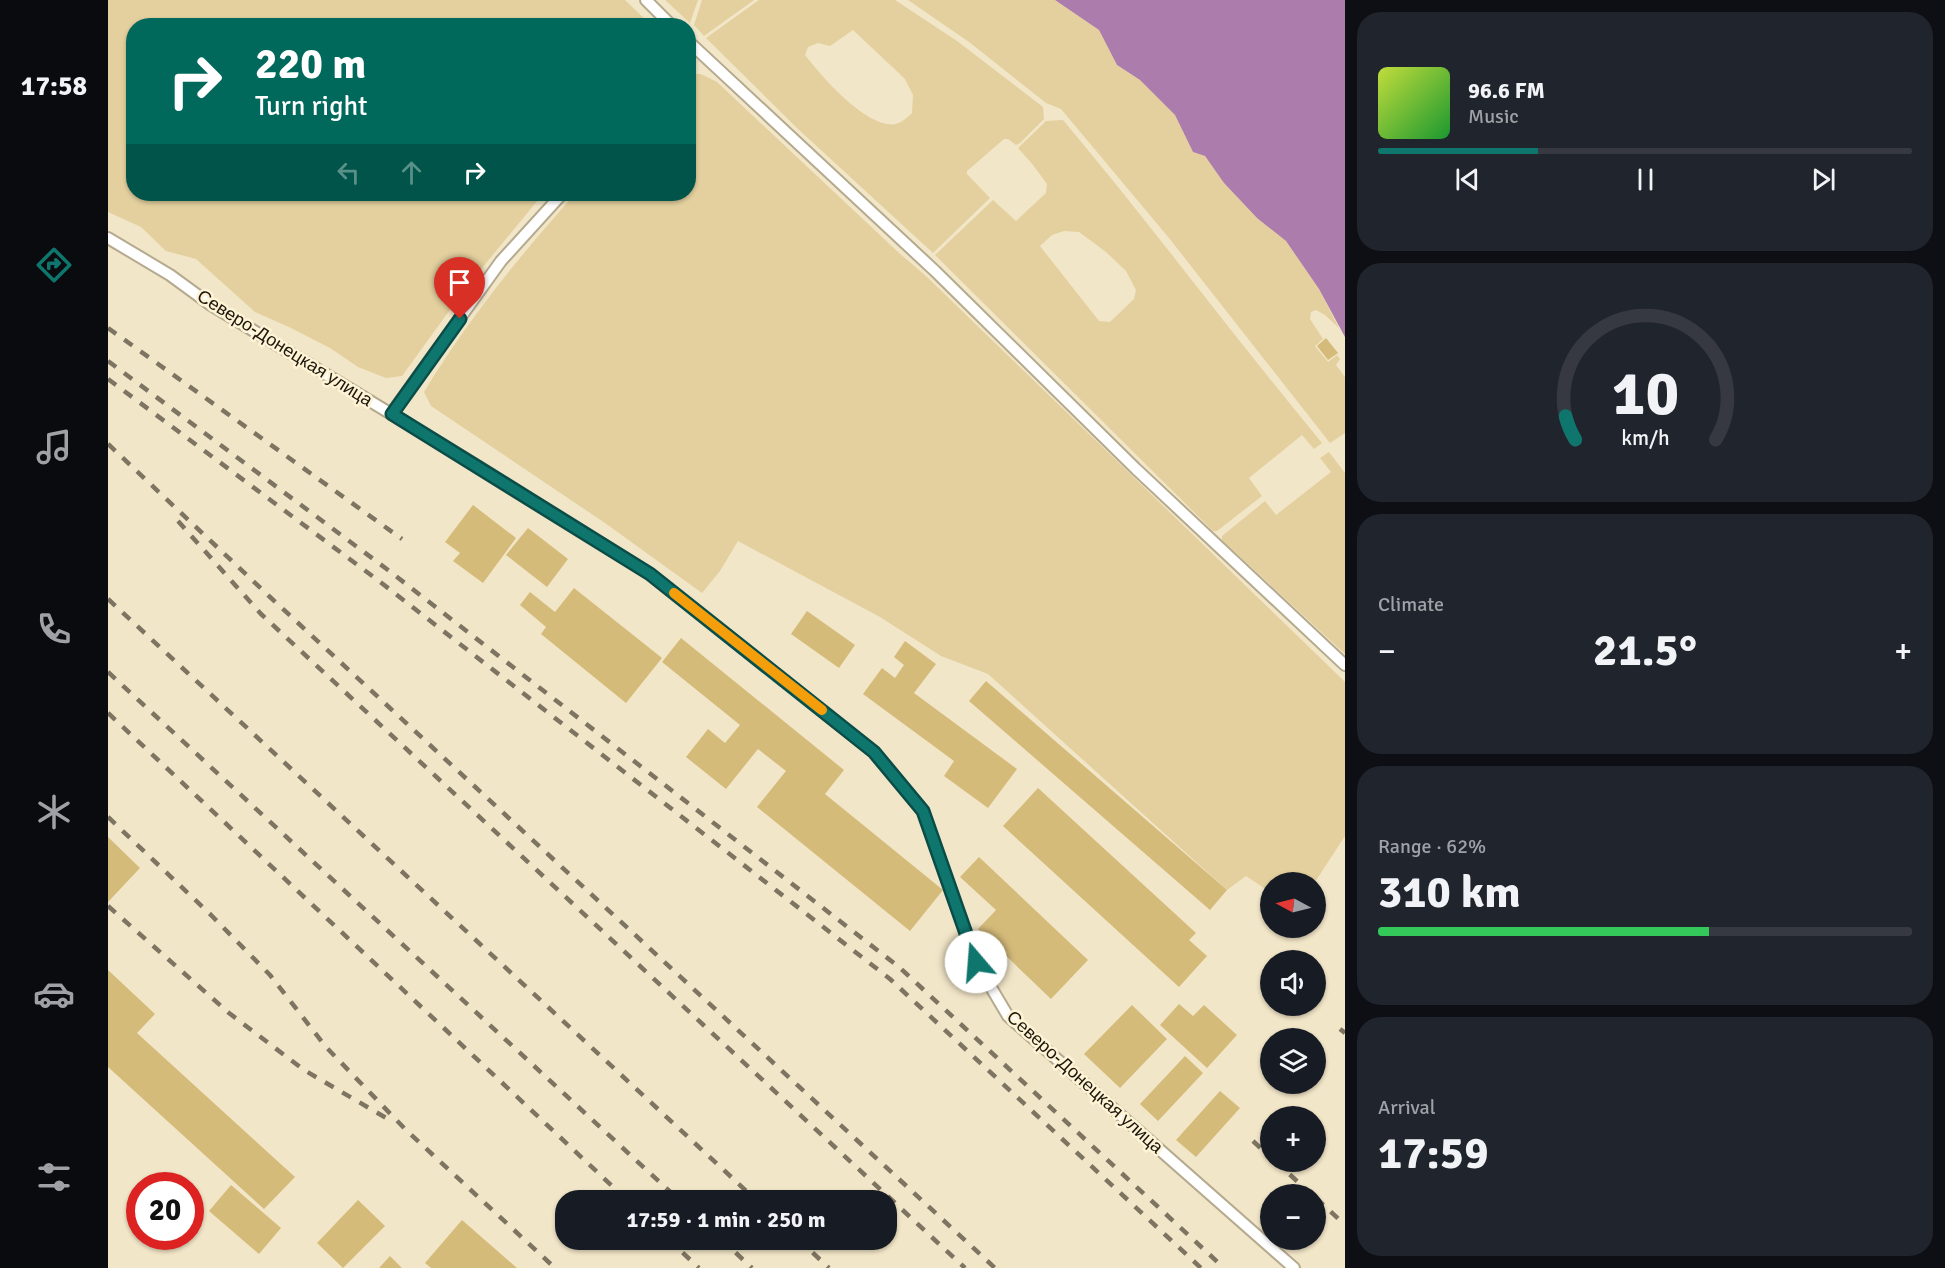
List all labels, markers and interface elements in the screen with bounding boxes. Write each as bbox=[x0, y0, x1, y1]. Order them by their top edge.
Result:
text: 220 m bbox=[255, 39, 366, 90]
icon: right bbox=[156, 42, 234, 120]
text: 17:58 bbox=[21, 70, 87, 103]
text: 96.6 FM bbox=[1468, 77, 1545, 104]
text: Turn right bbox=[255, 90, 368, 123]
text: Music bbox=[1468, 104, 1519, 129]
icon: left bbox=[332, 156, 365, 189]
icon: ahead bbox=[395, 156, 428, 189]
icon: right bbox=[458, 156, 491, 189]
icon: previous bbox=[1451, 163, 1484, 196]
icon: pause bbox=[1629, 163, 1662, 196]
icon: next bbox=[1807, 163, 1840, 196]
icon: directions bbox=[33, 244, 75, 286]
pin bbox=[434, 257, 485, 319]
icon: arrive bbox=[443, 266, 476, 299]
street label: Северо-Донецкая улица bbox=[193, 285, 378, 412]
text: 10 bbox=[1611, 355, 1679, 432]
text: km/h bbox=[1621, 425, 1669, 451]
icon: music bbox=[33, 426, 75, 468]
text: Climate bbox=[1378, 592, 1444, 617]
icon: phone bbox=[33, 608, 75, 650]
text: 21.5° bbox=[1593, 623, 1697, 678]
text: − bbox=[1378, 631, 1396, 672]
text: + bbox=[1894, 631, 1912, 672]
icon: climate bbox=[33, 791, 75, 833]
text: Range · 62% bbox=[1378, 834, 1486, 859]
text: 310 km bbox=[1378, 865, 1521, 920]
north arrow bbox=[1260, 872, 1326, 938]
map controls bbox=[1260, 872, 1326, 1250]
position arrow bbox=[944, 930, 1008, 994]
button: sound bbox=[1260, 950, 1326, 1016]
icon: car bbox=[33, 973, 75, 1015]
street label: Северо-Донецкая улица bbox=[1002, 1006, 1168, 1159]
button: layers bbox=[1260, 1028, 1326, 1094]
text: Arrival bbox=[1378, 1095, 1436, 1120]
button: + bbox=[1260, 1106, 1326, 1172]
text: 17:59 bbox=[1378, 1126, 1488, 1181]
icon: filters bbox=[33, 1156, 75, 1198]
speed limit sign: 20 bbox=[126, 1172, 204, 1250]
button: − bbox=[1260, 1184, 1326, 1250]
text: 17:59 · 1 min · 250 m bbox=[626, 1206, 826, 1233]

